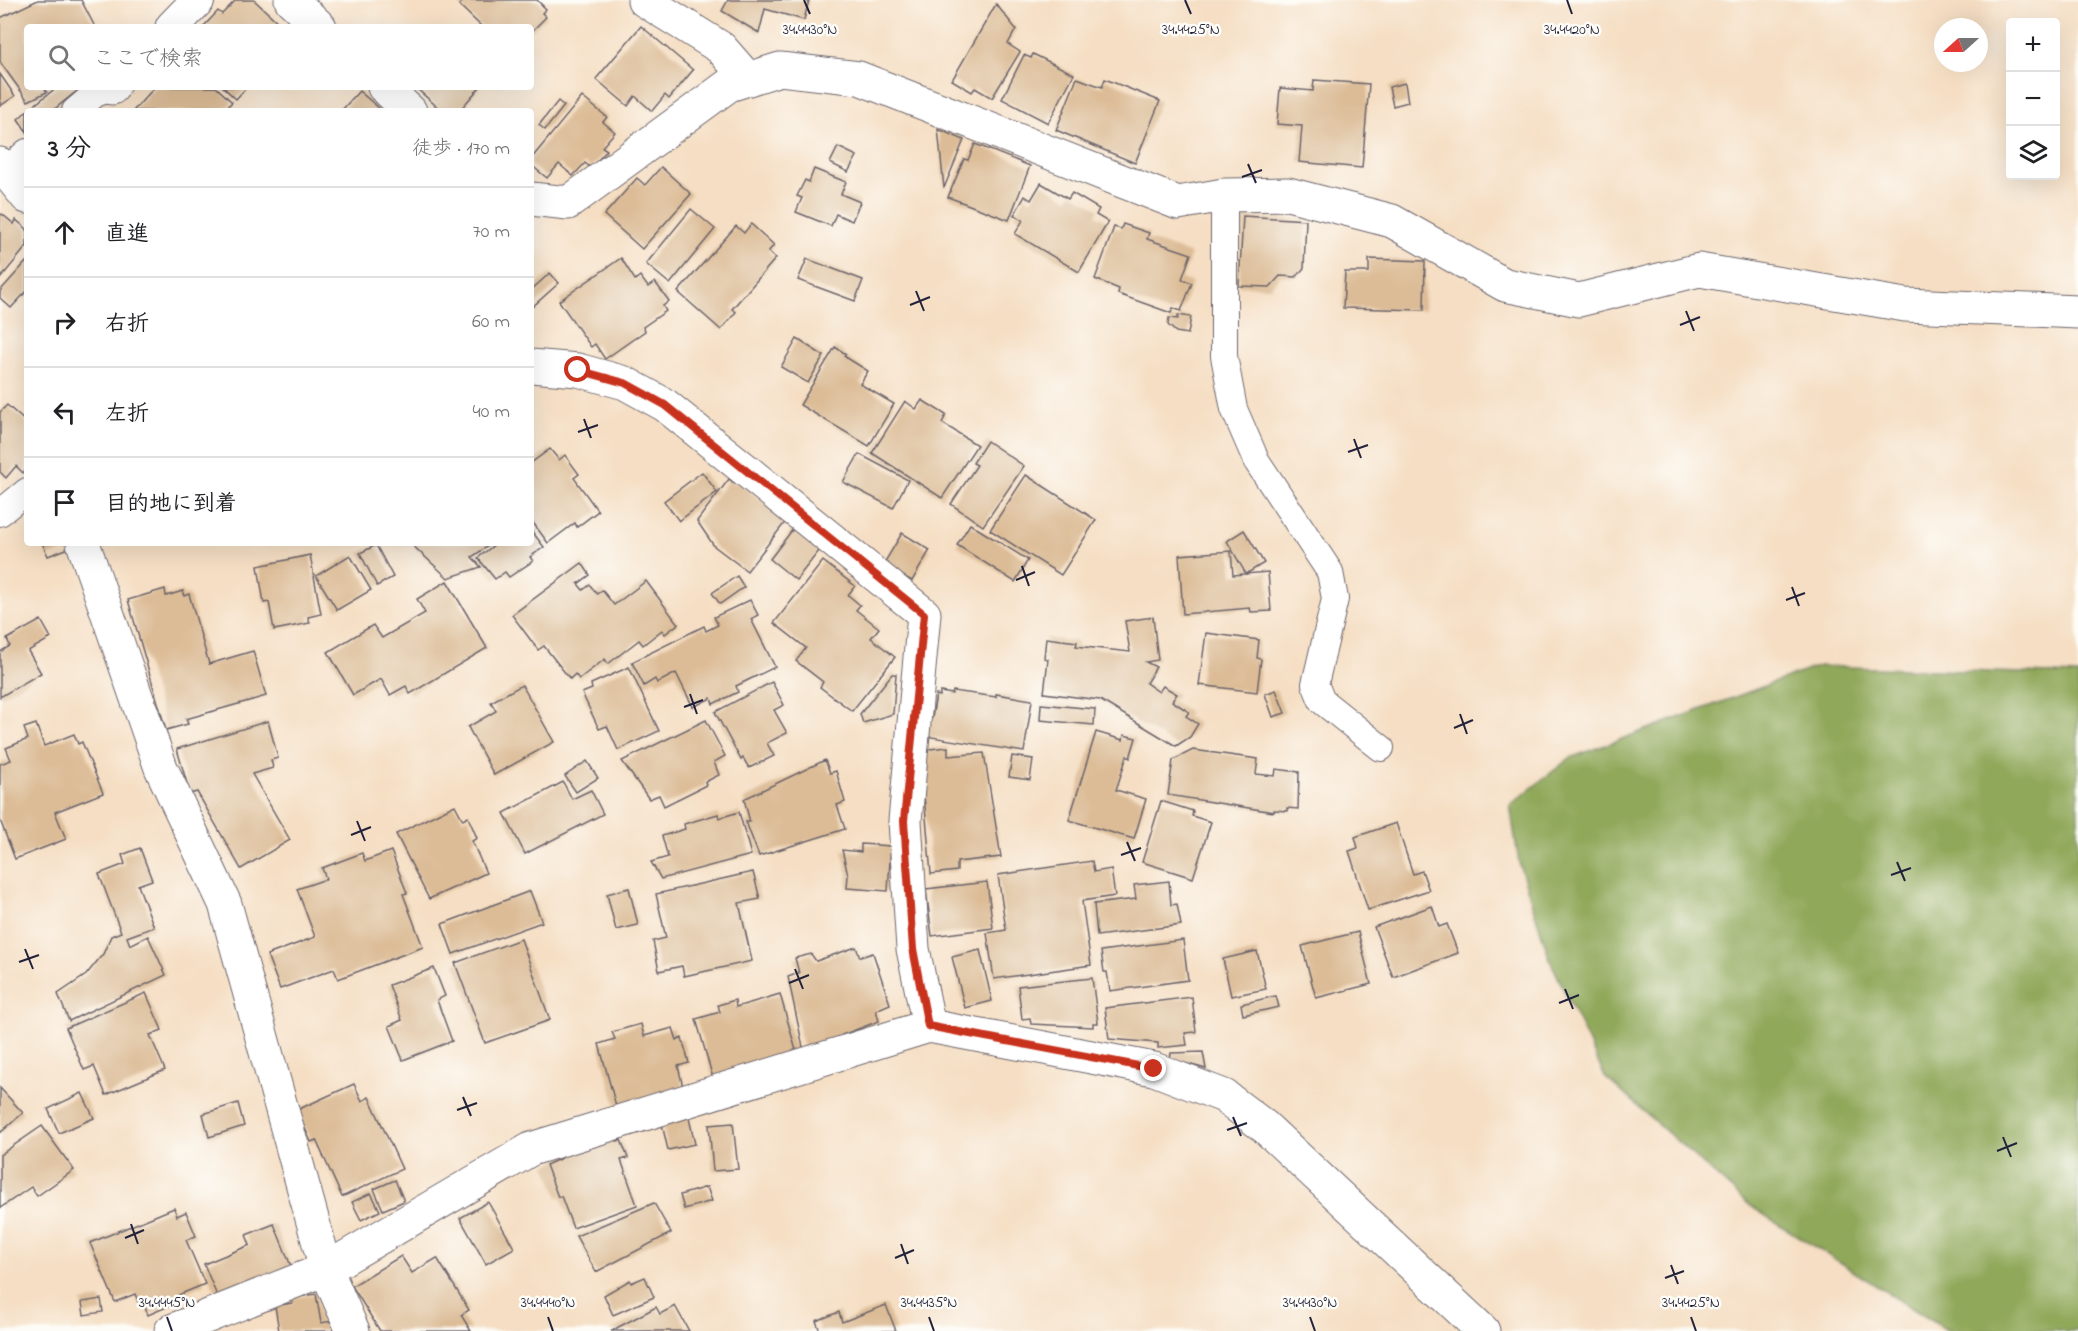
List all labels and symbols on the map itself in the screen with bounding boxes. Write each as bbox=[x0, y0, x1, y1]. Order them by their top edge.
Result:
north arrow bbox=[1934, 18, 1988, 72]
text: 34.4430°N bbox=[783, 19, 837, 41]
text: 34.4425°N bbox=[1162, 19, 1220, 41]
text: 34.4420°N bbox=[1544, 19, 1600, 41]
route start bbox=[564, 356, 590, 382]
route end bbox=[1140, 1055, 1166, 1081]
text: 34.4445°N bbox=[139, 1292, 195, 1314]
text: 34.4440°N bbox=[521, 1292, 575, 1314]
text: 34.4435°N bbox=[901, 1292, 957, 1314]
text: 34.4430°N bbox=[1283, 1292, 1337, 1314]
text: 34.4425°N bbox=[1662, 1292, 1720, 1314]

